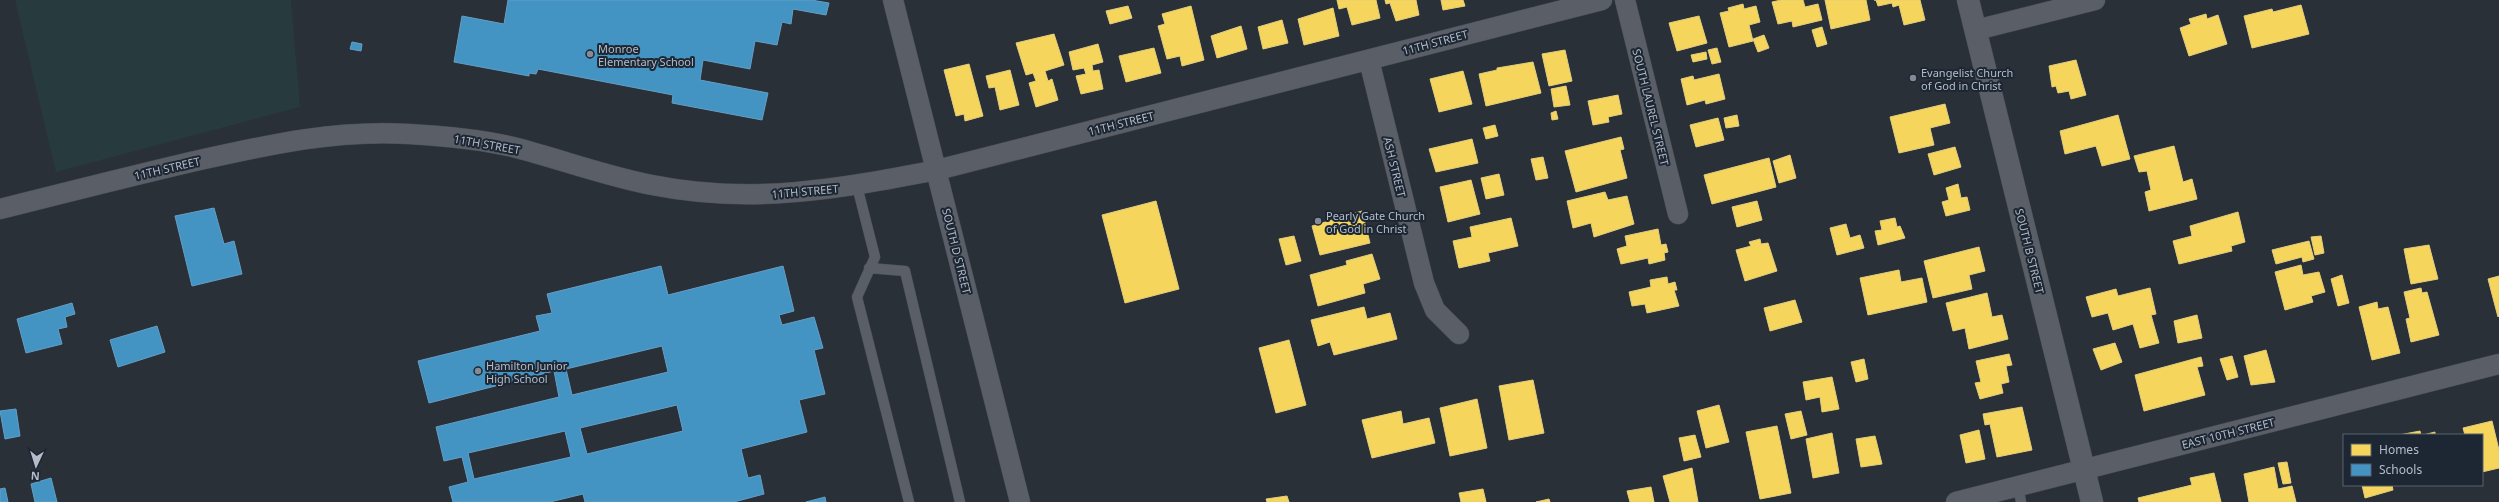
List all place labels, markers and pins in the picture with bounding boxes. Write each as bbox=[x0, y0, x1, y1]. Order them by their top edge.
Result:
place label: Monroe Elementary School bbox=[598, 41, 694, 69]
marker: Monroe Elementary School bbox=[585, 49, 595, 59]
place label: Evangelist Church of God in Christ bbox=[1921, 65, 2013, 93]
marker: Evangelist Church of God in Christ bbox=[1908, 73, 1918, 83]
place label: Pearly Gate Church of God in Christ bbox=[1326, 208, 1425, 236]
marker: Pearly Gate Church of God in Christ bbox=[1313, 216, 1323, 226]
place label: Hamilton Junior High School bbox=[486, 358, 568, 386]
marker: Hamilton Junior High School bbox=[473, 366, 483, 376]

